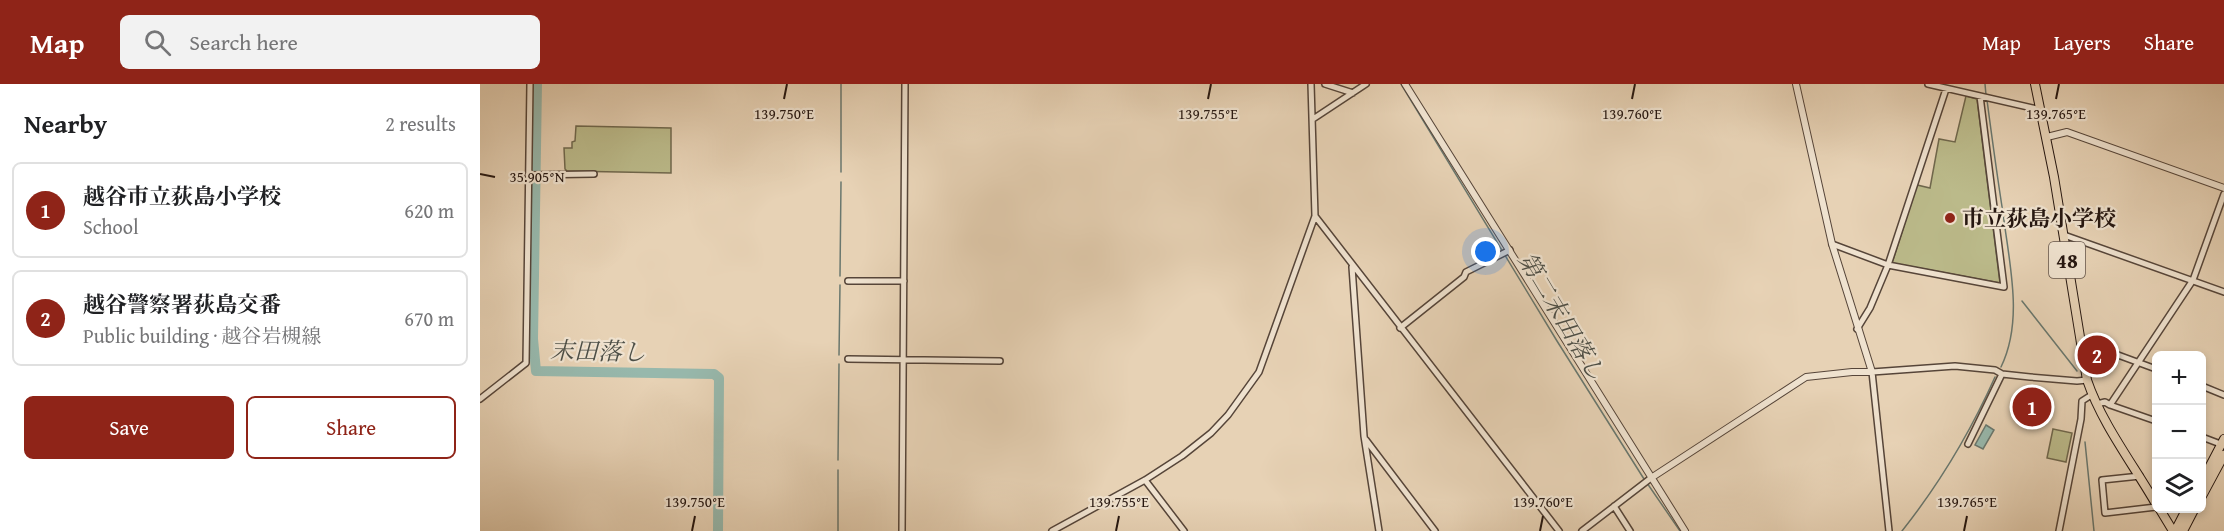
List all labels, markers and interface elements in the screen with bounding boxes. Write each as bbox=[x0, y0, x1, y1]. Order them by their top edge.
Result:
search box bbox=[120, 15, 540, 69]
text: Map bbox=[30, 22, 84, 63]
icon: search bbox=[141, 26, 174, 59]
text: Search here bbox=[189, 26, 298, 58]
text: Map bbox=[1982, 27, 2021, 58]
text: Layers bbox=[2054, 27, 2111, 58]
text: Share bbox=[2144, 27, 2194, 58]
text: 139.750°E bbox=[754, 103, 814, 124]
text: 139.755°E bbox=[1178, 103, 1238, 124]
text: 139.760°E bbox=[1602, 103, 1662, 124]
text: 139.765°E bbox=[2026, 103, 2086, 124]
text: Nearby bbox=[24, 104, 107, 143]
text: 2 results bbox=[385, 109, 456, 138]
text: 35.905°N bbox=[510, 166, 565, 187]
text: 越谷市立荻島小学校 bbox=[83, 180, 281, 212]
text: 1 bbox=[40, 196, 51, 225]
text: 620 m bbox=[404, 196, 454, 225]
place label: 市立荻島小学校 bbox=[1962, 202, 2116, 234]
marker: 市立荻島小学校 bbox=[1943, 211, 1957, 225]
text: School bbox=[83, 212, 139, 241]
your location bbox=[1471, 237, 1500, 266]
road number: 48 bbox=[2049, 242, 2085, 278]
water label: 第二末田落し bbox=[1510, 245, 1614, 387]
text: 越谷警察署荻島交番 bbox=[83, 288, 281, 320]
text: 2 bbox=[40, 304, 51, 333]
text: 670 m bbox=[404, 304, 454, 333]
text: Public building · 越谷岩槻線 bbox=[83, 321, 321, 350]
pin: 2 bbox=[2078, 332, 2116, 378]
water label: 末田落し bbox=[550, 333, 646, 369]
map controls bbox=[2152, 351, 2206, 513]
button: + bbox=[2152, 351, 2206, 405]
pin: 1 bbox=[2012, 384, 2052, 430]
button: Save bbox=[24, 396, 234, 459]
button: Share bbox=[246, 396, 456, 459]
button: − bbox=[2152, 405, 2206, 459]
button: layers bbox=[2152, 459, 2206, 513]
text: 139.750°E bbox=[665, 491, 725, 512]
text: 139.755°E bbox=[1089, 491, 1149, 512]
text: 139.760°E bbox=[1513, 491, 1573, 512]
text: 139.765°E bbox=[1937, 491, 1997, 512]

